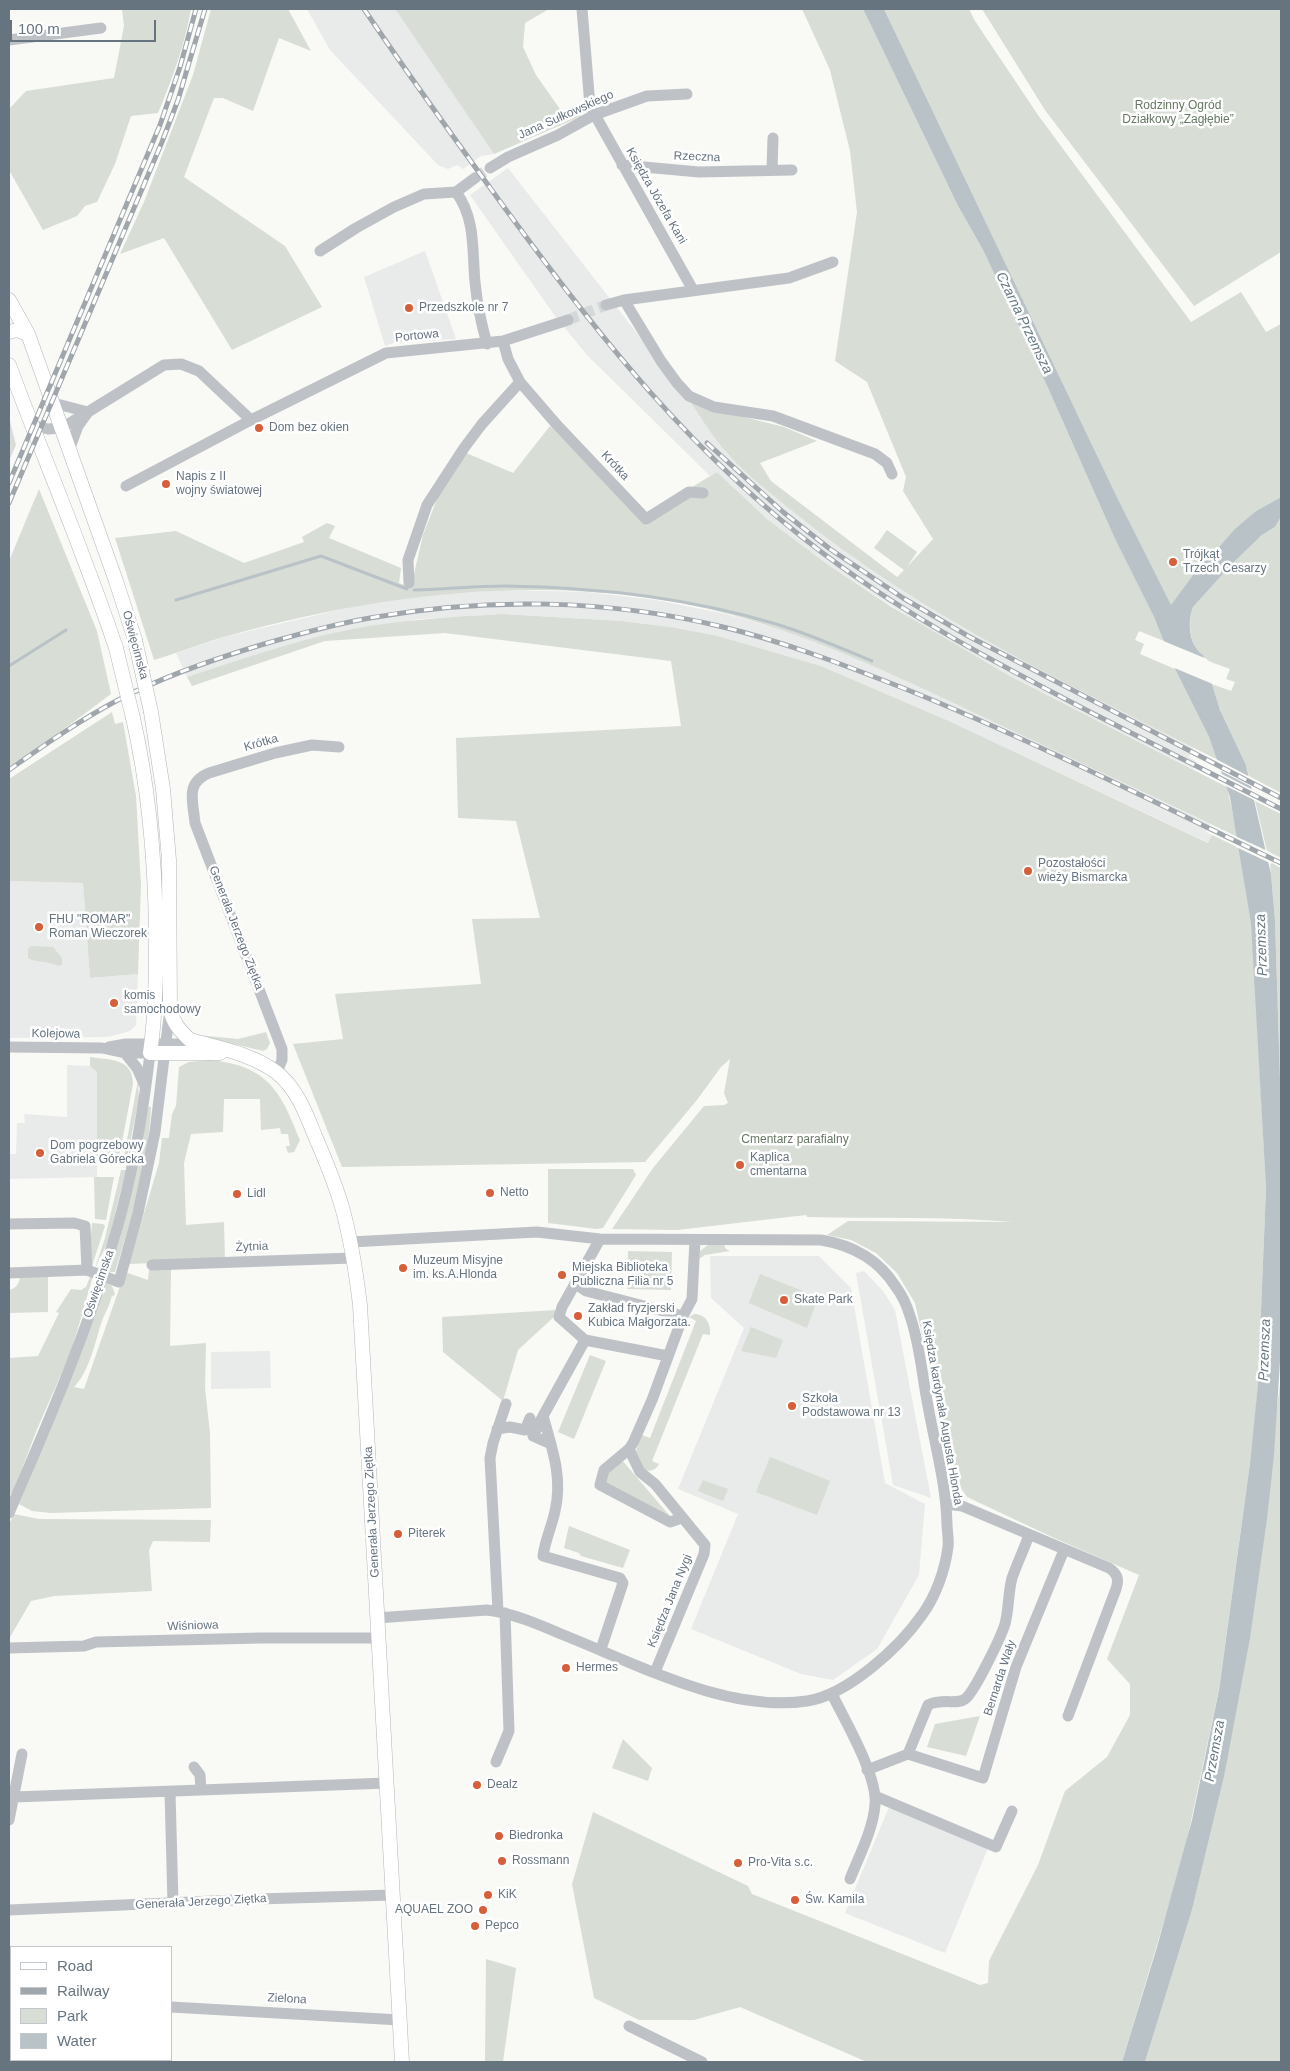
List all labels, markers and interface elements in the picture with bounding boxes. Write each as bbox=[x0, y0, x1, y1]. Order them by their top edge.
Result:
scale bar bbox=[12, 10, 159, 42]
text: 100 m bbox=[18, 20, 60, 37]
street label: Jana Sułkowskiego bbox=[516, 88, 616, 142]
park label: Rodzinny Ogród Działkowy „Zagłębie” bbox=[1122, 99, 1234, 127]
street label: Księdza Józefa Kani bbox=[623, 145, 689, 247]
street label: Rzeczna bbox=[673, 149, 721, 165]
water label: Czarna Przemsza bbox=[992, 269, 1056, 377]
place label: Przedszkole nr 7 bbox=[419, 301, 508, 315]
marker: Przedszkole nr 7 bbox=[403, 302, 415, 314]
street label: Portowa bbox=[394, 327, 440, 345]
place label: Dom bez okien bbox=[269, 421, 349, 435]
marker: Dom bez okien bbox=[253, 422, 265, 434]
street label: Krótka bbox=[598, 448, 632, 484]
place label: Napis z II wojny światowej bbox=[176, 470, 262, 498]
marker: Napis z II wojny światowej bbox=[160, 478, 172, 490]
place label: Trójkąt Trzech Cesarzy bbox=[1183, 548, 1267, 576]
marker: Trójkąt Trzech Cesarzy bbox=[1167, 556, 1179, 568]
street label: Oświęcimska bbox=[119, 609, 151, 681]
street label: Krótka bbox=[242, 731, 280, 755]
place label: Pozostałości wieży Bismarcka bbox=[1038, 857, 1127, 885]
street label: Generała Jerzego Ziętka bbox=[206, 864, 266, 992]
marker: Pozostałości wieży Bismarcka bbox=[1022, 865, 1034, 877]
place label: FHU "ROMAR" Roman Wieczorek bbox=[49, 913, 147, 941]
water label: Przemsza bbox=[1253, 914, 1271, 976]
marker: FHU "ROMAR" Roman Wieczorek bbox=[33, 921, 45, 933]
place label: komis samochodowy bbox=[124, 989, 201, 1017]
marker: komis samochodowy bbox=[108, 997, 120, 1009]
street label: Kolejowa bbox=[32, 1026, 80, 1042]
park label: Cmentarz parafialny bbox=[741, 1133, 849, 1147]
place label: Dom pogrzebowy Gabriela Górecka bbox=[50, 1139, 144, 1167]
marker: Dom pogrzebowy Gabriela Górecka bbox=[34, 1147, 46, 1159]
place label: Kaplica cmentarna bbox=[750, 1151, 807, 1179]
marker: Kaplica cmentarna bbox=[734, 1159, 746, 1171]
place label: Netto bbox=[500, 1186, 529, 1200]
place label: Lidl bbox=[247, 1187, 266, 1201]
marker: Netto bbox=[484, 1187, 496, 1199]
marker: Lidl bbox=[231, 1188, 243, 1200]
street label: Żytnia bbox=[235, 1239, 269, 1255]
street label: Oświęcimska bbox=[81, 1248, 117, 1320]
place label: Muzeum Misyjne im. ks.A.Hlonda bbox=[413, 1254, 503, 1282]
place label: Miejska Biblioteka Publiczna Filia nr 5 bbox=[572, 1261, 673, 1289]
marker: Muzeum Misyjne im. ks.A.Hlonda bbox=[397, 1262, 409, 1274]
marker: Miejska Biblioteka Publiczna Filia nr 5 bbox=[556, 1269, 568, 1281]
place label: Skate Park bbox=[794, 1293, 853, 1307]
marker: Skate Park bbox=[778, 1294, 790, 1306]
place label: Zakład fryzjerski Kubica Małgorzata. bbox=[588, 1302, 691, 1330]
marker: Zakład fryzjerski Kubica Małgorzata. bbox=[572, 1310, 584, 1322]
water label: Przemsza bbox=[1256, 1319, 1274, 1381]
street label: Księdza kardynała Augusta Hlonda bbox=[919, 1320, 965, 1506]
place label: Szkoła Podstawowa nr 13 bbox=[802, 1392, 901, 1420]
marker: Szkoła Podstawowa nr 13 bbox=[786, 1400, 798, 1412]
street label: Generała Jerzego Ziętka bbox=[361, 1446, 383, 1578]
place label: Piterek bbox=[408, 1527, 445, 1541]
marker: Piterek bbox=[392, 1528, 404, 1540]
street label: Księdza Jana Nygi bbox=[645, 1552, 695, 1650]
street label: Wiśniowa bbox=[167, 1618, 219, 1634]
street label: Bernarda Wały bbox=[981, 1638, 1019, 1718]
place label: Hermes bbox=[576, 1661, 618, 1675]
marker: Hermes bbox=[560, 1662, 572, 1674]
water label: Przemsza bbox=[1201, 1719, 1229, 1783]
place label: Dealz bbox=[487, 1778, 518, 1792]
marker: Dealz bbox=[471, 1779, 483, 1791]
place label: Biedronka bbox=[509, 1829, 563, 1843]
marker: Biedronka bbox=[493, 1830, 505, 1842]
place label: Rossmann bbox=[512, 1854, 569, 1868]
marker: Rossmann bbox=[496, 1855, 508, 1867]
place label: Pro-Vita s.c. bbox=[748, 1856, 813, 1870]
marker: Pro-Vita s.c. bbox=[732, 1857, 744, 1869]
place label: KiK bbox=[498, 1888, 517, 1902]
marker: KiK bbox=[482, 1889, 494, 1901]
street label: Generała Jerzego Ziętka bbox=[135, 1891, 267, 1913]
place label: Św. Kamila bbox=[805, 1893, 864, 1907]
marker: Św. Kamila bbox=[789, 1894, 801, 1906]
place label: AQUAEL ZOO bbox=[395, 1903, 473, 1917]
marker: AQUAEL ZOO bbox=[477, 1904, 489, 1916]
place label: Pepco bbox=[485, 1919, 519, 1933]
marker: Pepco bbox=[469, 1920, 481, 1932]
legend bbox=[10, 1946, 172, 2061]
text: Road bbox=[57, 1957, 93, 1974]
text: Railway bbox=[57, 1982, 110, 1999]
street label: Zielona bbox=[267, 1991, 307, 2007]
text: Park bbox=[57, 2007, 88, 2024]
text: Water bbox=[57, 2032, 96, 2049]

